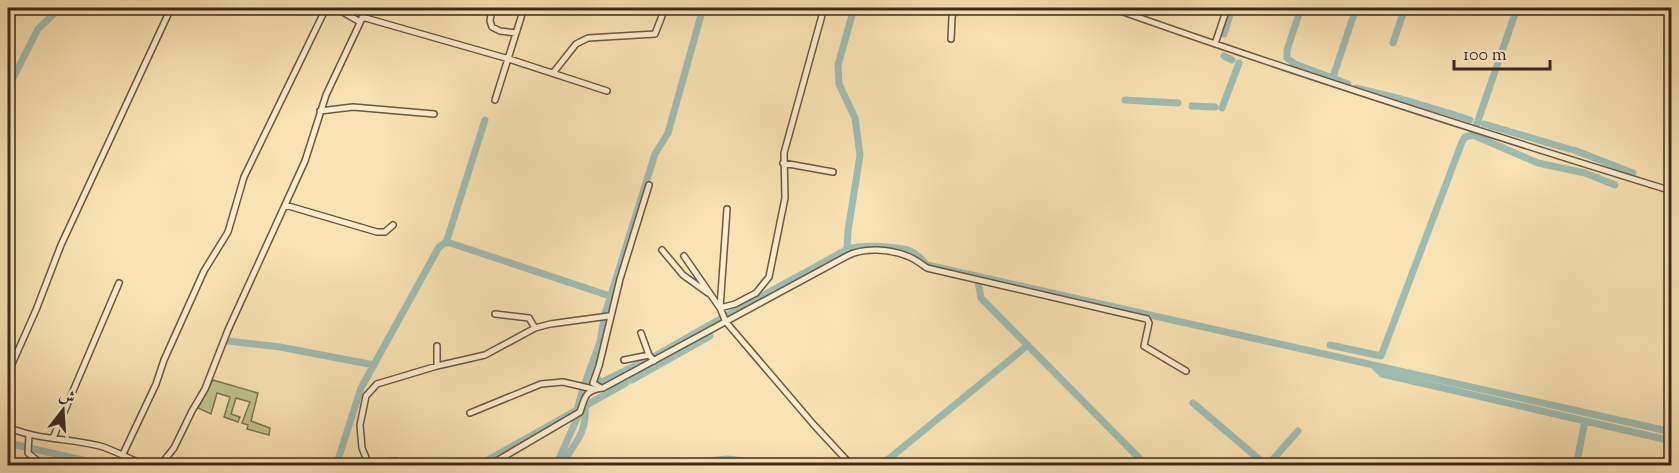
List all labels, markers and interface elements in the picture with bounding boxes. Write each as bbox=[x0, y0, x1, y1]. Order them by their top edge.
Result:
scale bar bbox=[1454, 33, 1550, 71]
text: 100 m bbox=[1463, 43, 1507, 69]
north arrow bbox=[33, 380, 93, 440]
text: ش bbox=[56, 385, 78, 411]

